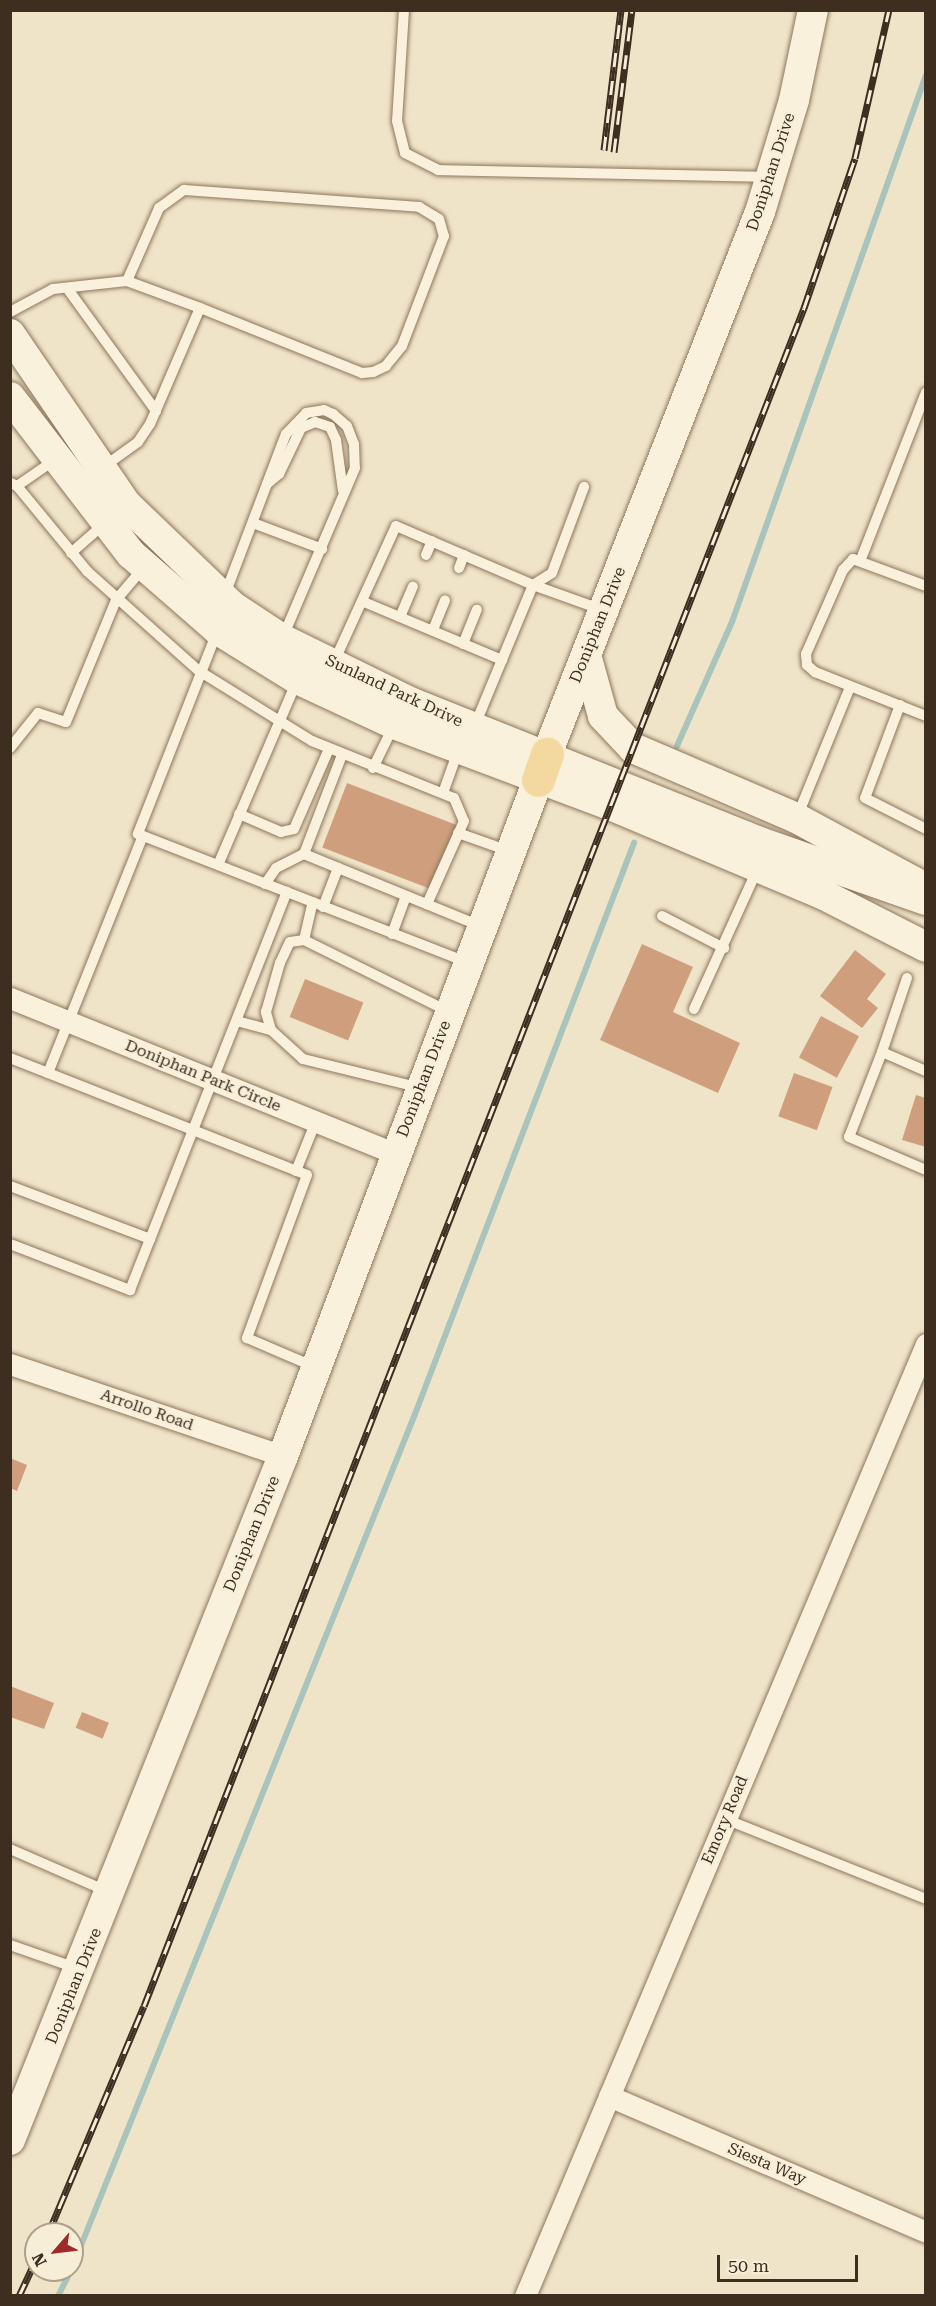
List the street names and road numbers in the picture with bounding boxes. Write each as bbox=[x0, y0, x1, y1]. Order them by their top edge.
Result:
street label: Doniphan Drive bbox=[743, 110, 799, 234]
street label: Doniphan Drive bbox=[566, 564, 630, 686]
street label: Sunland Park Drive bbox=[322, 651, 466, 731]
street label: Doniphan Drive bbox=[393, 1018, 455, 1140]
street label: Doniphan Park Circle bbox=[122, 1036, 284, 1116]
street label: Arrollo Road bbox=[98, 1385, 196, 1435]
street label: Doniphan Drive bbox=[220, 1473, 284, 1595]
street label: Emory Road bbox=[698, 1773, 752, 1867]
street label: Doniphan Drive bbox=[42, 1925, 106, 2047]
street label: Siesta Way bbox=[725, 2139, 809, 2189]

